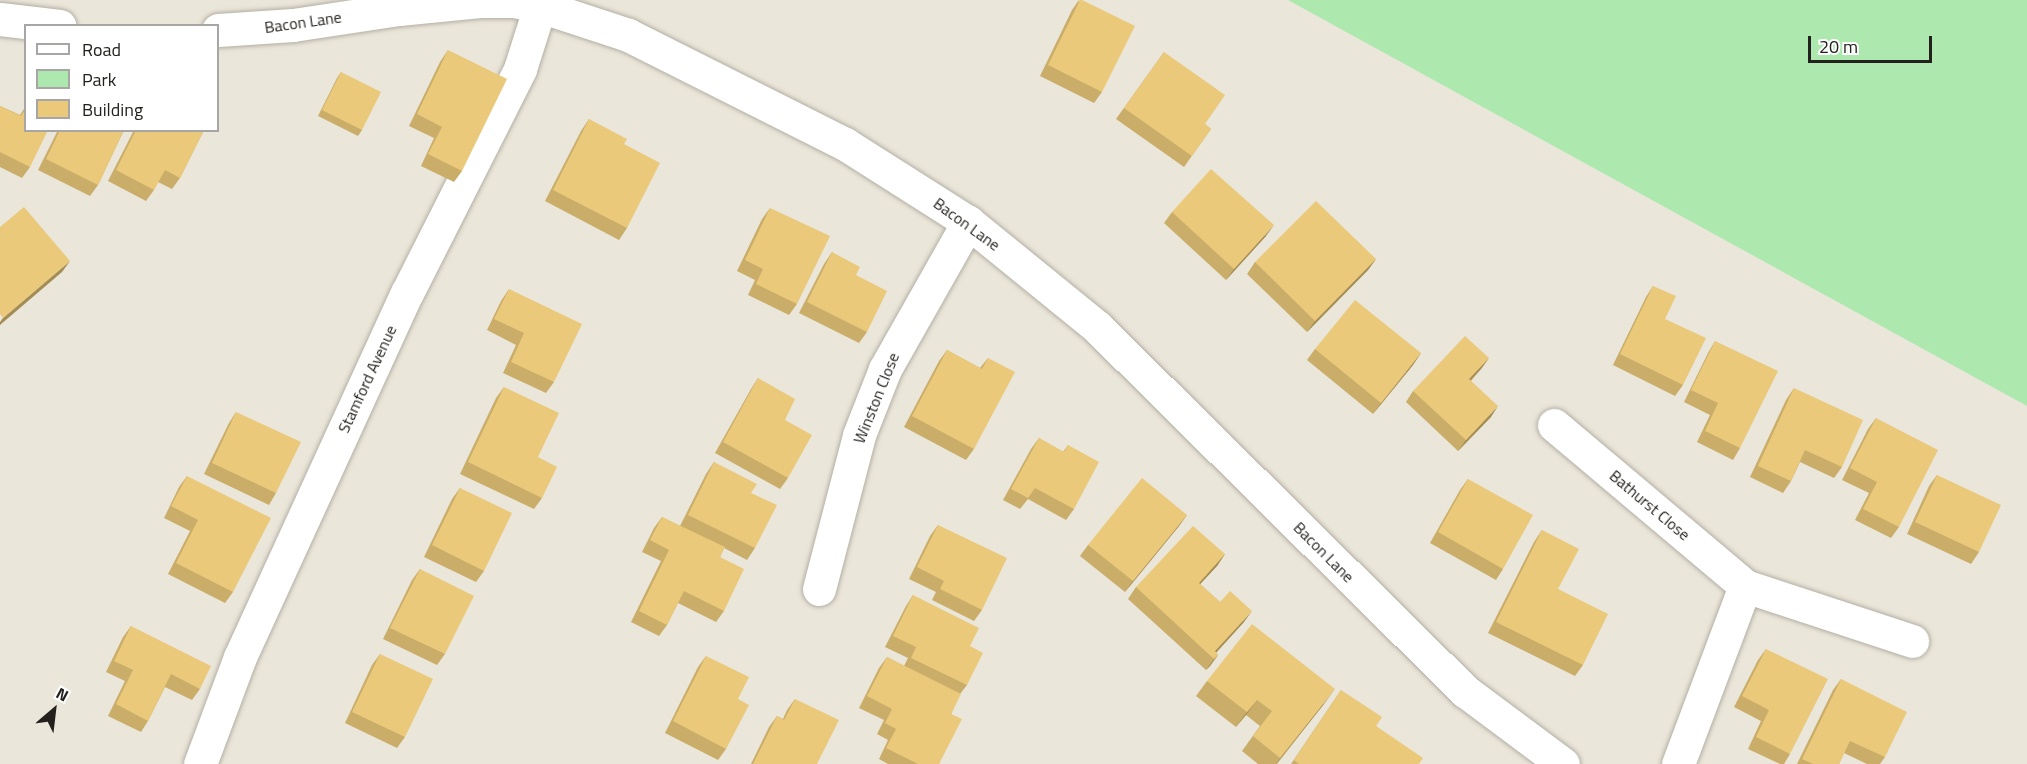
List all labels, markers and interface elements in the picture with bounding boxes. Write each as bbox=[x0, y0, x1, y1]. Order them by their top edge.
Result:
street label: Bacon Lane bbox=[263, 7, 343, 37]
legend bbox=[24, 24, 219, 132]
scale bar bbox=[1811, 24, 1936, 62]
text: 20 m bbox=[1819, 33, 1858, 60]
text: Road bbox=[82, 36, 121, 63]
text: Park bbox=[82, 66, 116, 93]
text: Building bbox=[82, 96, 143, 123]
street label: Bacon Lane bbox=[930, 193, 1004, 255]
street label: Stamford Avenue bbox=[334, 322, 400, 436]
street label: Winston Close bbox=[849, 350, 903, 446]
street label: Bathurst Close bbox=[1606, 466, 1694, 544]
street label: Bacon Lane bbox=[1290, 518, 1358, 586]
north arrow bbox=[24, 680, 84, 740]
text: N bbox=[52, 681, 73, 707]

